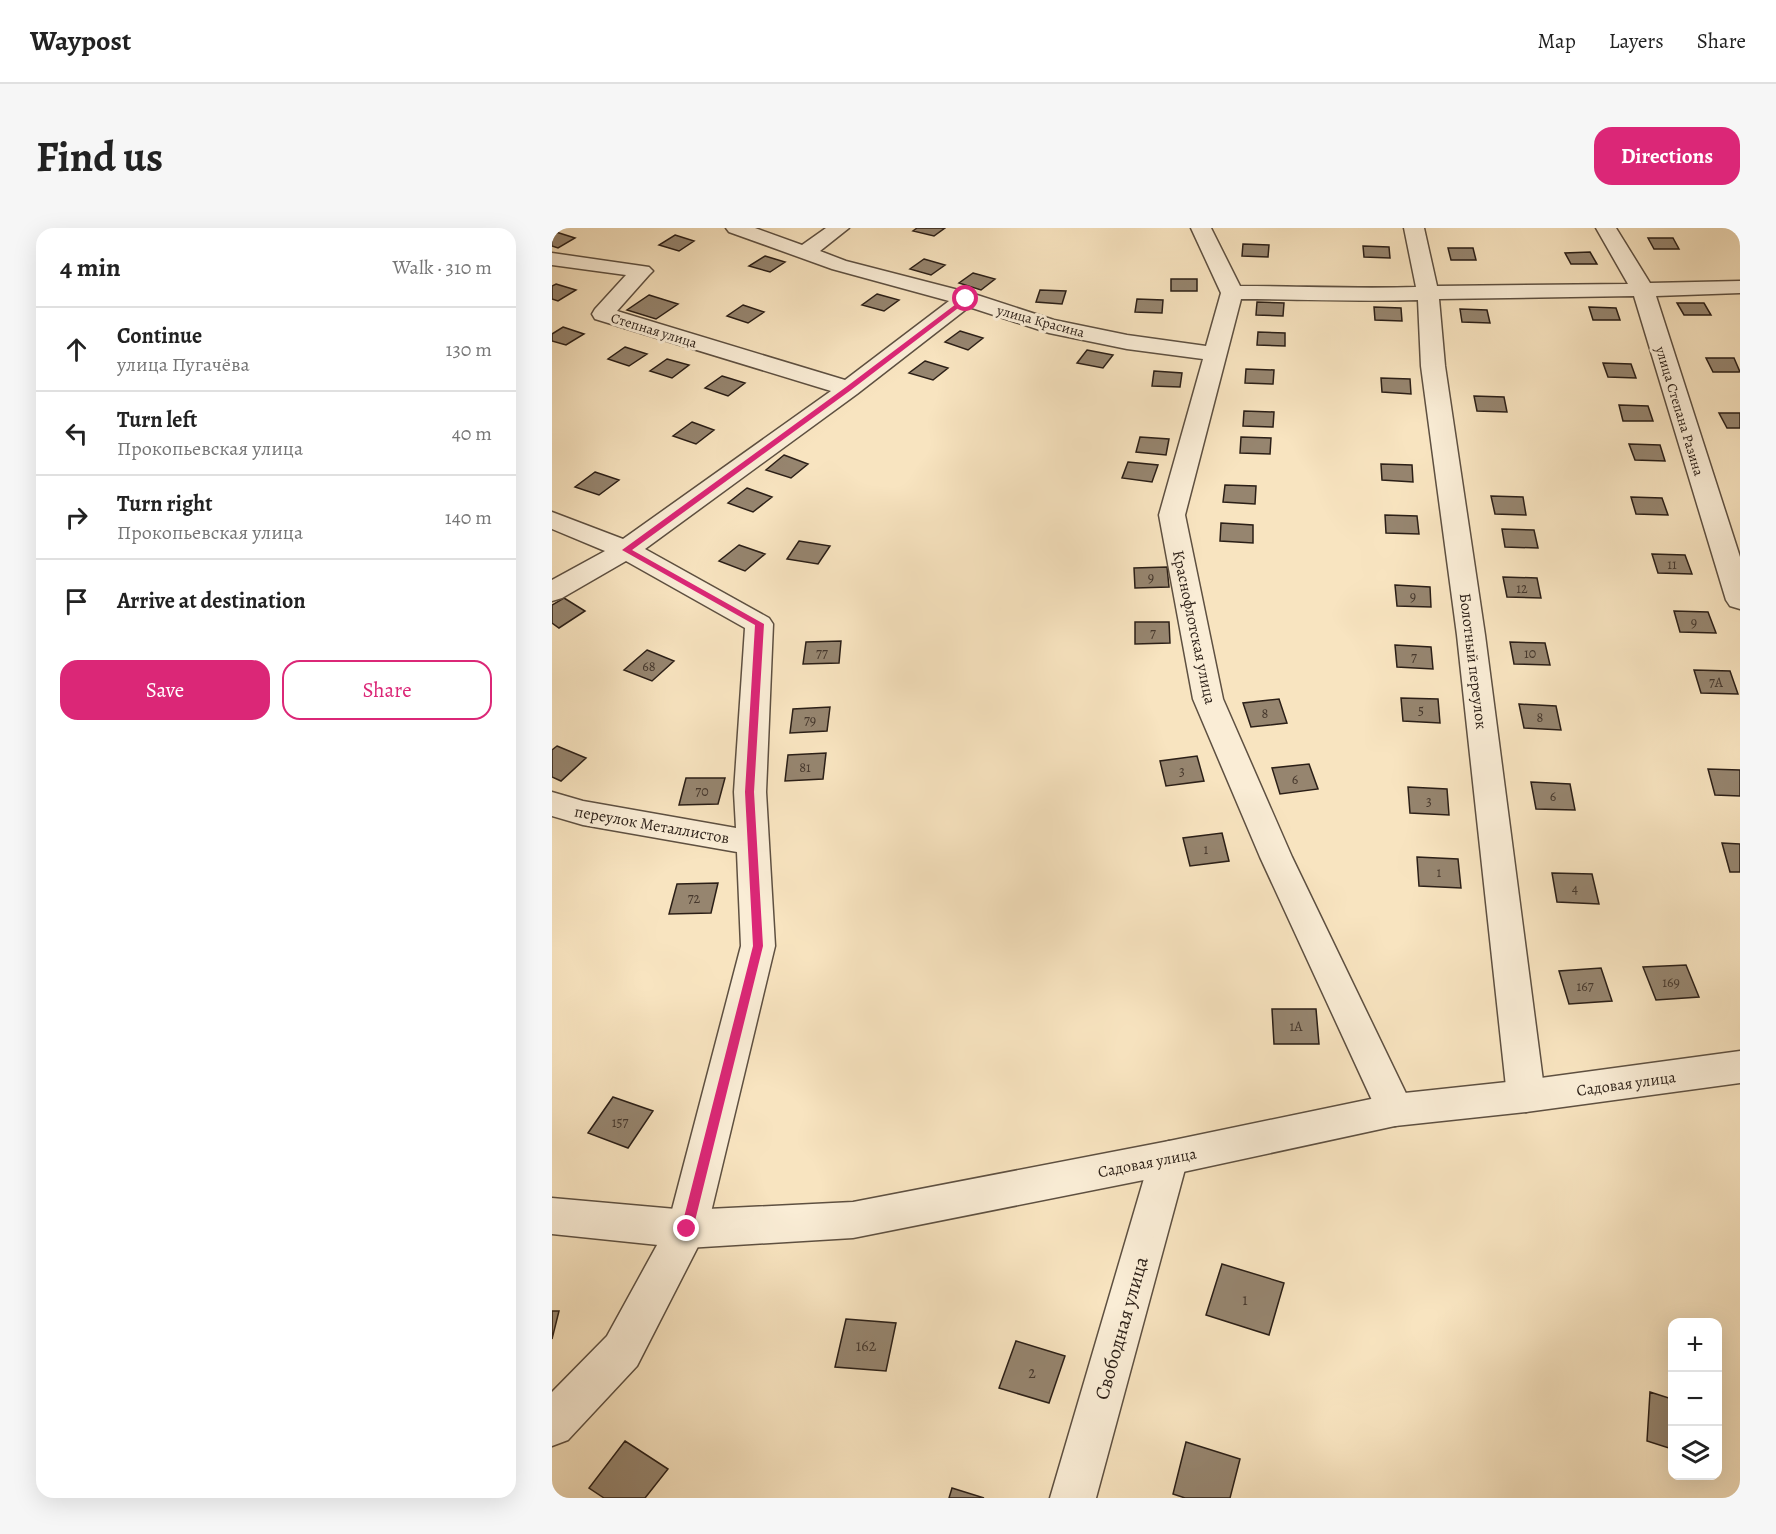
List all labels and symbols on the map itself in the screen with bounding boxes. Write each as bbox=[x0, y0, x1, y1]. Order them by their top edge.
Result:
route start bbox=[952, 285, 978, 311]
street label: улица Красина bbox=[994, 300, 1087, 342]
street label: Степная улица bbox=[608, 308, 700, 353]
street label: улица Степана Разина bbox=[1651, 343, 1708, 479]
street label: Краснофлотская улица bbox=[1167, 548, 1221, 707]
house number: 11 bbox=[1667, 555, 1677, 574]
house number: 9 bbox=[1148, 568, 1154, 587]
house number: 12 bbox=[1516, 579, 1528, 598]
house number: 9 bbox=[1410, 587, 1416, 606]
street label: Болотный переулок bbox=[1454, 592, 1492, 730]
house number: 9 bbox=[1691, 613, 1697, 632]
house number: 7 bbox=[1150, 624, 1156, 643]
house number: 77 bbox=[816, 644, 828, 663]
house number: 10 bbox=[1524, 644, 1536, 663]
house number: 7 bbox=[1411, 648, 1417, 667]
house number: 68 bbox=[642, 657, 656, 676]
house number: 7А bbox=[1709, 673, 1724, 692]
house number: 5 bbox=[1418, 701, 1424, 720]
house number: 8 bbox=[1262, 704, 1269, 723]
house number: 8 bbox=[1537, 708, 1544, 727]
house number: 79 bbox=[804, 711, 816, 730]
house number: 81 bbox=[799, 758, 811, 777]
house number: 3 bbox=[1179, 762, 1185, 781]
house number: 6 bbox=[1292, 770, 1298, 789]
house number: 70 bbox=[695, 782, 709, 801]
house number: 6 bbox=[1550, 787, 1556, 806]
house number: 3 bbox=[1426, 792, 1432, 811]
street label: переулок Металлистов bbox=[573, 801, 731, 849]
house number: 1 bbox=[1204, 840, 1209, 859]
house number: 1 bbox=[1437, 863, 1442, 882]
house number: 4 bbox=[1572, 879, 1578, 898]
house number: 72 bbox=[688, 889, 701, 908]
house number: 169 bbox=[1662, 973, 1680, 992]
house number: 167 bbox=[1576, 977, 1594, 996]
house number: 1А bbox=[1290, 1017, 1303, 1036]
street label: Садовая улица bbox=[1575, 1066, 1678, 1102]
house number: 157 bbox=[612, 1113, 628, 1132]
street label: Садовая улица bbox=[1096, 1143, 1199, 1183]
route end bbox=[673, 1215, 699, 1241]
street label: Свободная улица bbox=[1088, 1253, 1155, 1403]
house number: 1 bbox=[1242, 1289, 1248, 1311]
house number: 162 bbox=[856, 1335, 877, 1357]
house number: 2 bbox=[1028, 1362, 1036, 1384]

